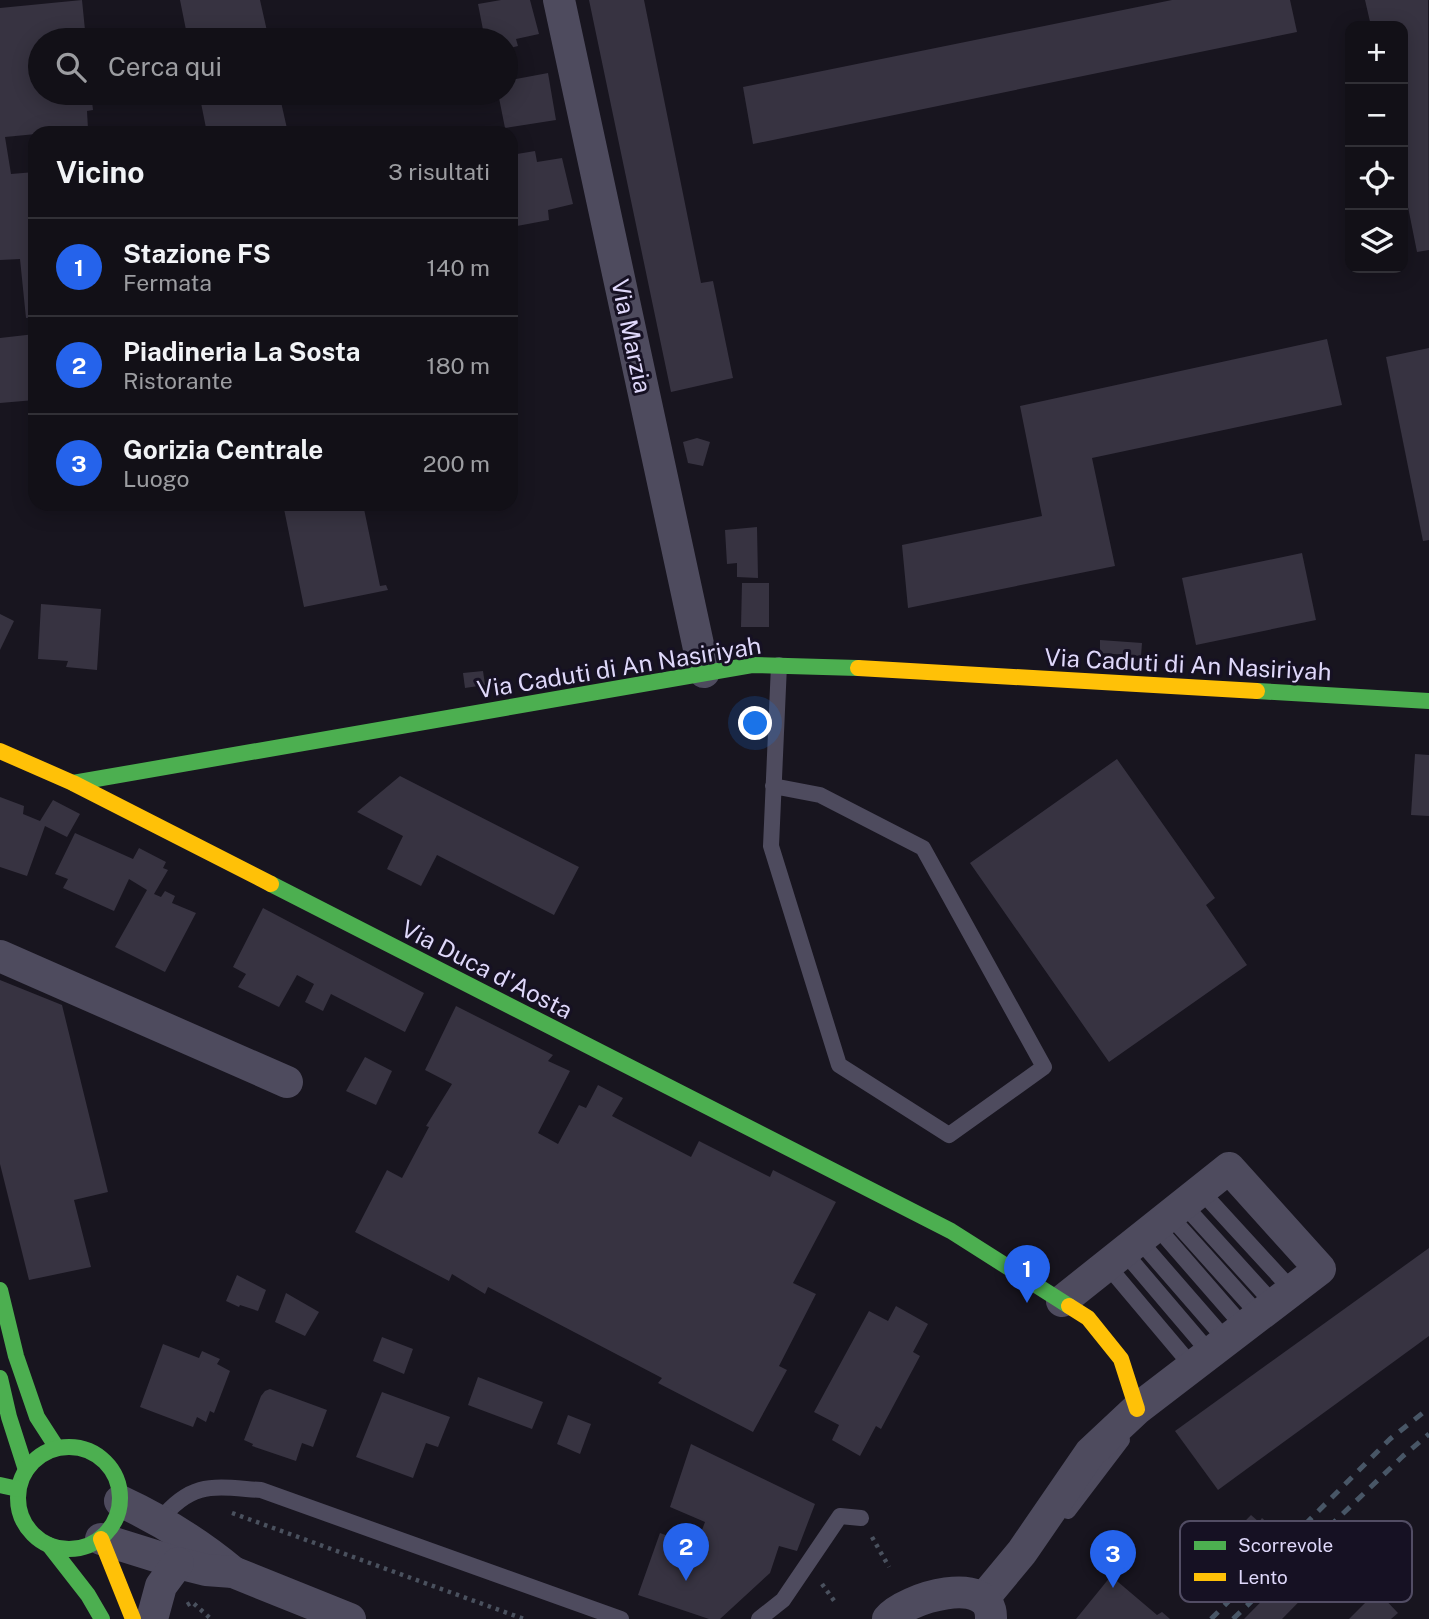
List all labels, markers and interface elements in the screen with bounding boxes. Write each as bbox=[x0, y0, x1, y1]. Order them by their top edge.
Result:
map controls bbox=[1345, 21, 1408, 273]
button: + bbox=[1345, 21, 1408, 84]
search box bbox=[28, 28, 518, 105]
icon: search bbox=[52, 48, 90, 86]
text: Cerca qui bbox=[108, 51, 222, 82]
button: − bbox=[1345, 84, 1408, 147]
button: locate bbox=[1345, 147, 1408, 210]
text: Vicino bbox=[56, 154, 145, 190]
text: 3 risultati bbox=[388, 158, 490, 185]
button: layers bbox=[1345, 210, 1408, 273]
text: Stazione FS bbox=[123, 238, 271, 269]
text: 1 bbox=[74, 254, 84, 281]
text: 140 m bbox=[427, 254, 490, 281]
text: Fermata bbox=[123, 269, 212, 296]
street label: Via Marzia bbox=[606, 276, 658, 396]
text: Piadineria La Sosta bbox=[123, 336, 361, 367]
text: 2 bbox=[72, 352, 86, 379]
text: 180 m bbox=[426, 352, 490, 379]
text: Ristorante bbox=[123, 367, 233, 394]
text: Gorizia Centrale bbox=[123, 434, 323, 465]
text: 3 bbox=[71, 450, 87, 477]
text: 200 m bbox=[423, 450, 490, 477]
text: Luogo bbox=[123, 465, 190, 492]
street label: Via Caduti di An Nasiriyah bbox=[475, 631, 763, 703]
street label: Via Caduti di An Nasiriyah bbox=[1044, 643, 1332, 685]
your location bbox=[738, 706, 772, 740]
street label: Via Duca d'Aosta bbox=[397, 914, 577, 1024]
pin: 1 bbox=[1004, 1245, 1050, 1303]
legend bbox=[1180, 1521, 1412, 1602]
pin: 2 bbox=[663, 1523, 709, 1581]
pin: 3 bbox=[1090, 1530, 1136, 1588]
text: Scorrevole bbox=[1238, 1534, 1333, 1556]
text: Lento bbox=[1238, 1566, 1288, 1588]

